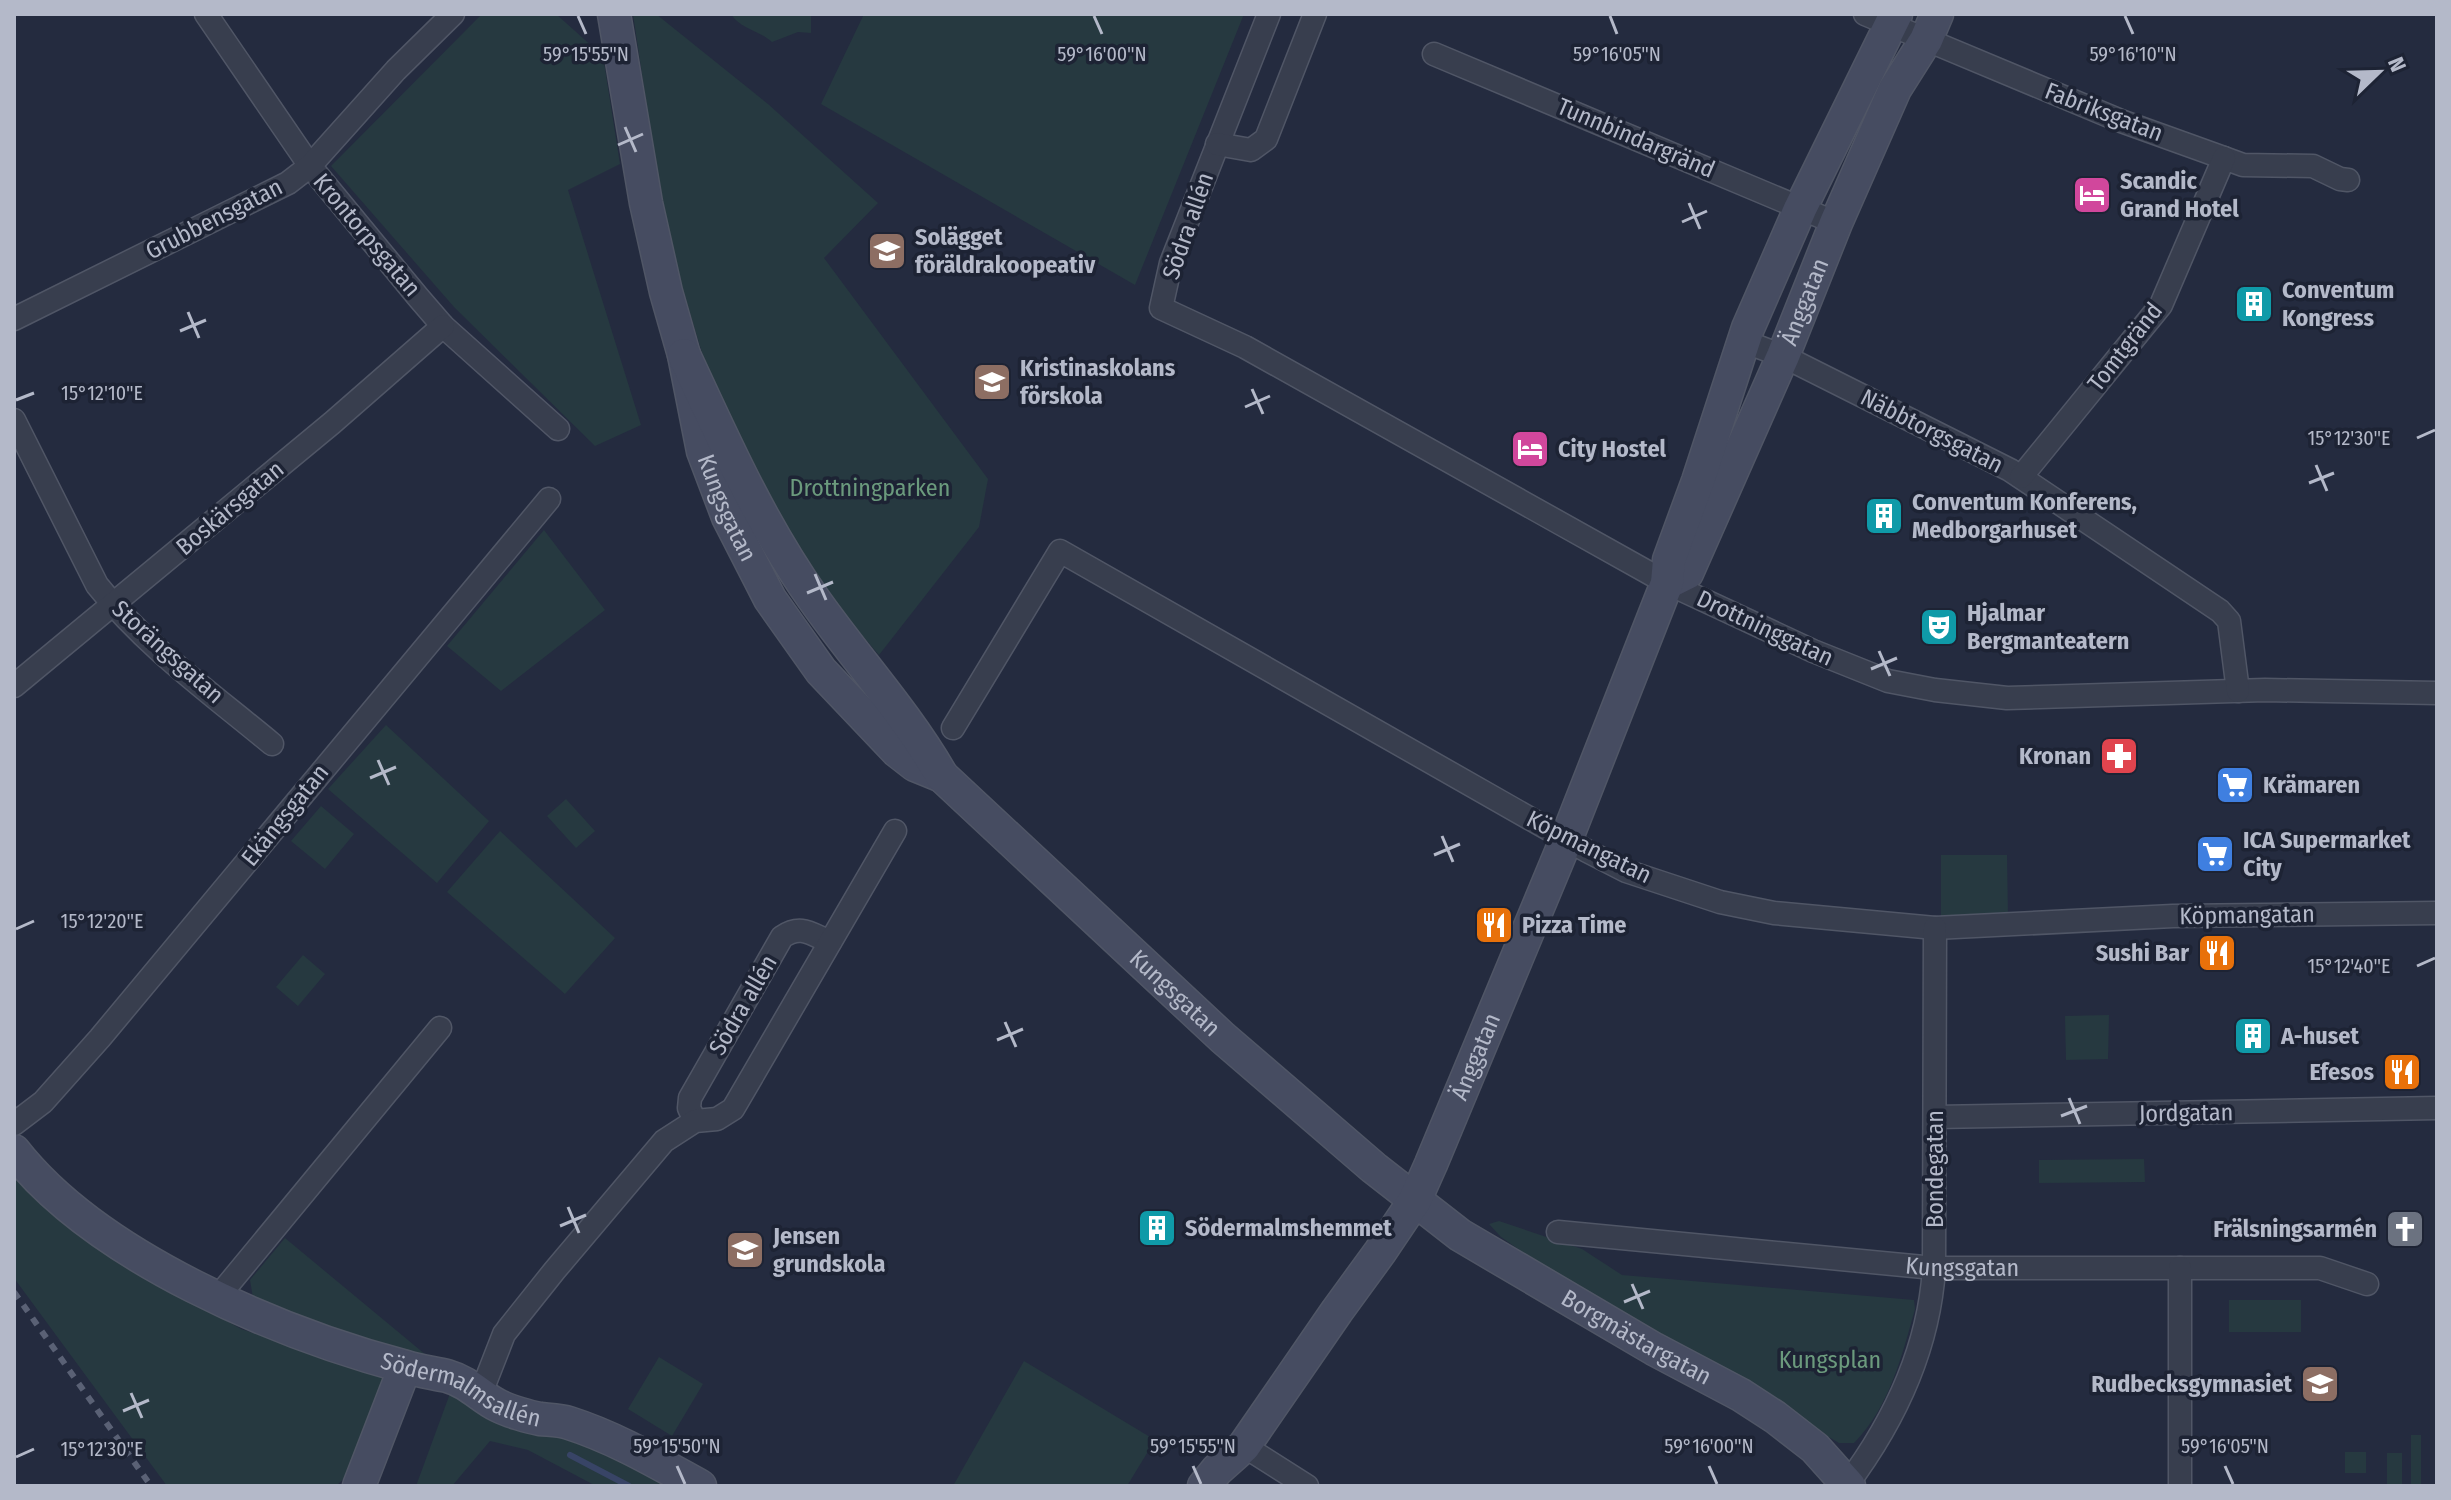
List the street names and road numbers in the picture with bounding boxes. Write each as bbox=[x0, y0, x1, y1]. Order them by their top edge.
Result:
street label: Fabriksgatan bbox=[2041, 77, 2167, 147]
street label: Tunnbindargränd bbox=[1553, 92, 1719, 184]
street label: Krontorpsgatan bbox=[307, 168, 427, 302]
street label: Södra allén bbox=[1157, 169, 1219, 283]
street label: Grubbensgatan bbox=[141, 173, 287, 265]
street label: Änggatan bbox=[1775, 254, 1834, 349]
street label: Tomtgränd bbox=[2082, 297, 2168, 397]
street label: Näbbtorgsgatan bbox=[1856, 383, 2008, 479]
street label: Kungsgatan bbox=[692, 451, 762, 566]
street label: Boskärsgatan bbox=[171, 455, 289, 561]
street label: Drottninggatan bbox=[1692, 584, 1838, 672]
street label: Storängsgatan bbox=[107, 595, 229, 709]
street label: Ekängsgatan bbox=[236, 759, 334, 871]
street label: Köpmangatan bbox=[1522, 805, 1656, 889]
street label: Köpmangatan bbox=[2179, 900, 2315, 930]
street label: Kungsgatan bbox=[1124, 944, 1226, 1042]
street label: Södra allén bbox=[703, 950, 783, 1060]
street label: Änggatan bbox=[1445, 1009, 1506, 1104]
street label: Jordgatan bbox=[2139, 1098, 2233, 1128]
street label: Bondegatan bbox=[1921, 1110, 1949, 1228]
street label: Kungsgatan bbox=[1904, 1251, 2019, 1282]
street label: Borgmästargatan bbox=[1557, 1284, 1716, 1391]
street label: Södermalmsallén bbox=[377, 1347, 544, 1433]

